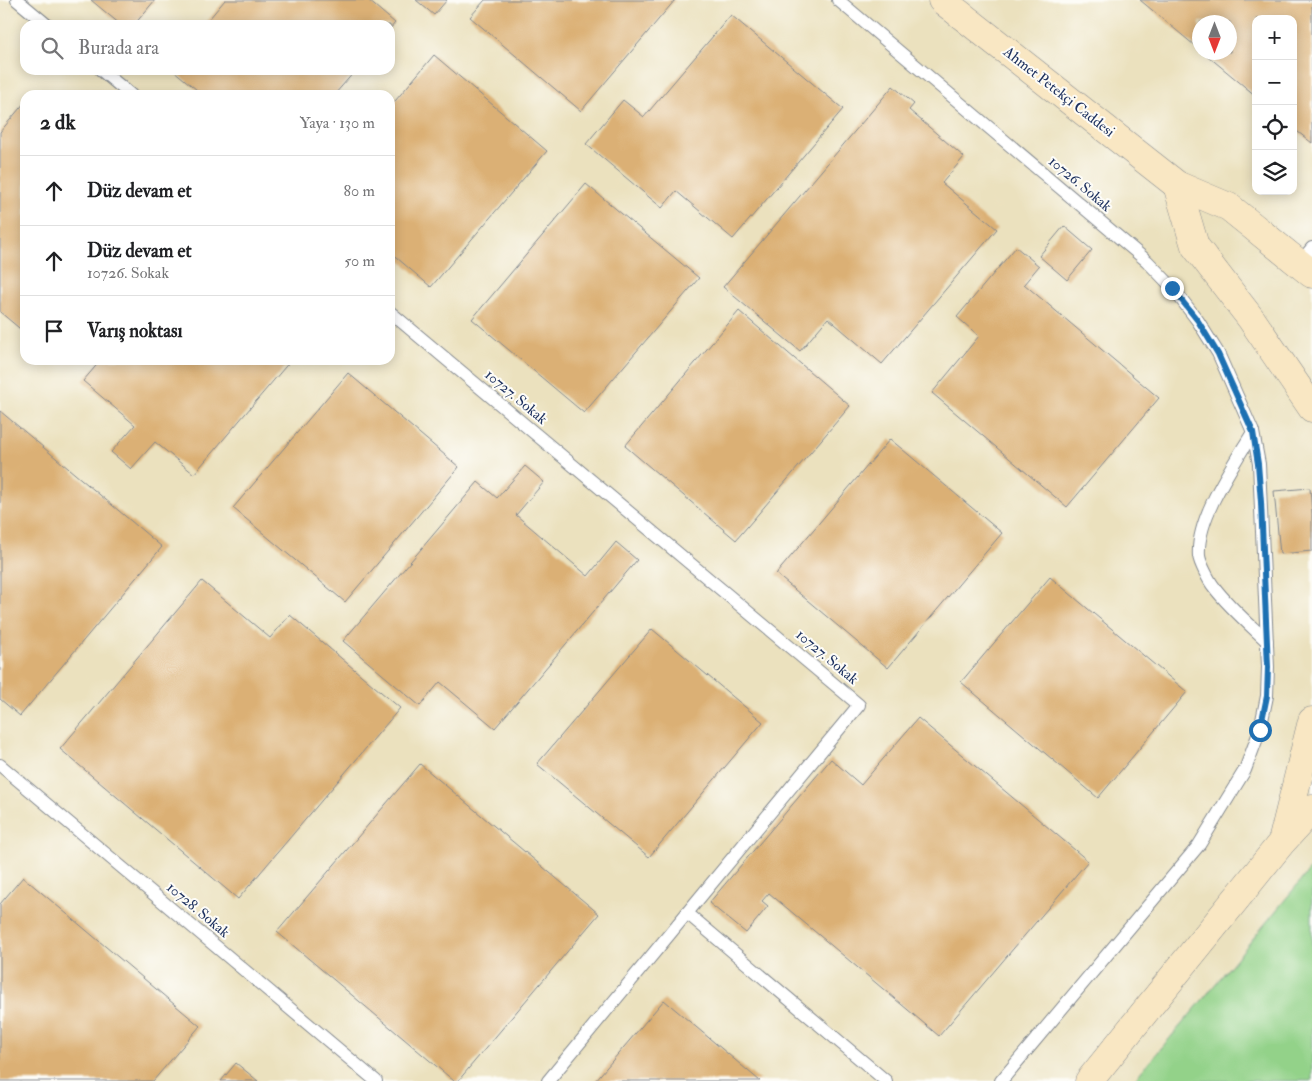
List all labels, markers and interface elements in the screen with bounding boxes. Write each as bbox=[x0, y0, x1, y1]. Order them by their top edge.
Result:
north arrow bbox=[1192, 15, 1237, 60]
map controls bbox=[1252, 15, 1297, 195]
button: + bbox=[1252, 15, 1297, 60]
search box bbox=[20, 20, 395, 75]
icon: search bbox=[38, 34, 66, 62]
text: Burada ara bbox=[78, 36, 159, 60]
street label: Ahmet Petekçi Caddesi bbox=[999, 42, 1119, 141]
button: − bbox=[1252, 60, 1297, 105]
button: locate bbox=[1252, 105, 1297, 150]
text: 2 dk bbox=[40, 109, 75, 136]
text: Yaya · 130 m bbox=[300, 113, 375, 133]
button: layers bbox=[1252, 150, 1297, 195]
street label: 10726. Sokak bbox=[1044, 152, 1116, 216]
icon: ahead bbox=[40, 177, 68, 205]
text: Düz devam et bbox=[87, 179, 192, 203]
text: 80 m bbox=[344, 181, 375, 201]
text: Düz devam et bbox=[87, 239, 192, 263]
icon: ahead bbox=[40, 247, 68, 275]
text: 50 m bbox=[344, 251, 375, 271]
text: 10726. Sokak bbox=[87, 263, 169, 283]
route end bbox=[1161, 277, 1184, 300]
icon: arrive bbox=[40, 317, 68, 345]
text: Varış noktası bbox=[87, 319, 183, 343]
street label: 10727. Sokak bbox=[481, 365, 551, 429]
street label: 10727. Sokak bbox=[792, 625, 862, 689]
route start bbox=[1249, 719, 1272, 742]
street label: 10728. Sokak bbox=[163, 878, 233, 942]

